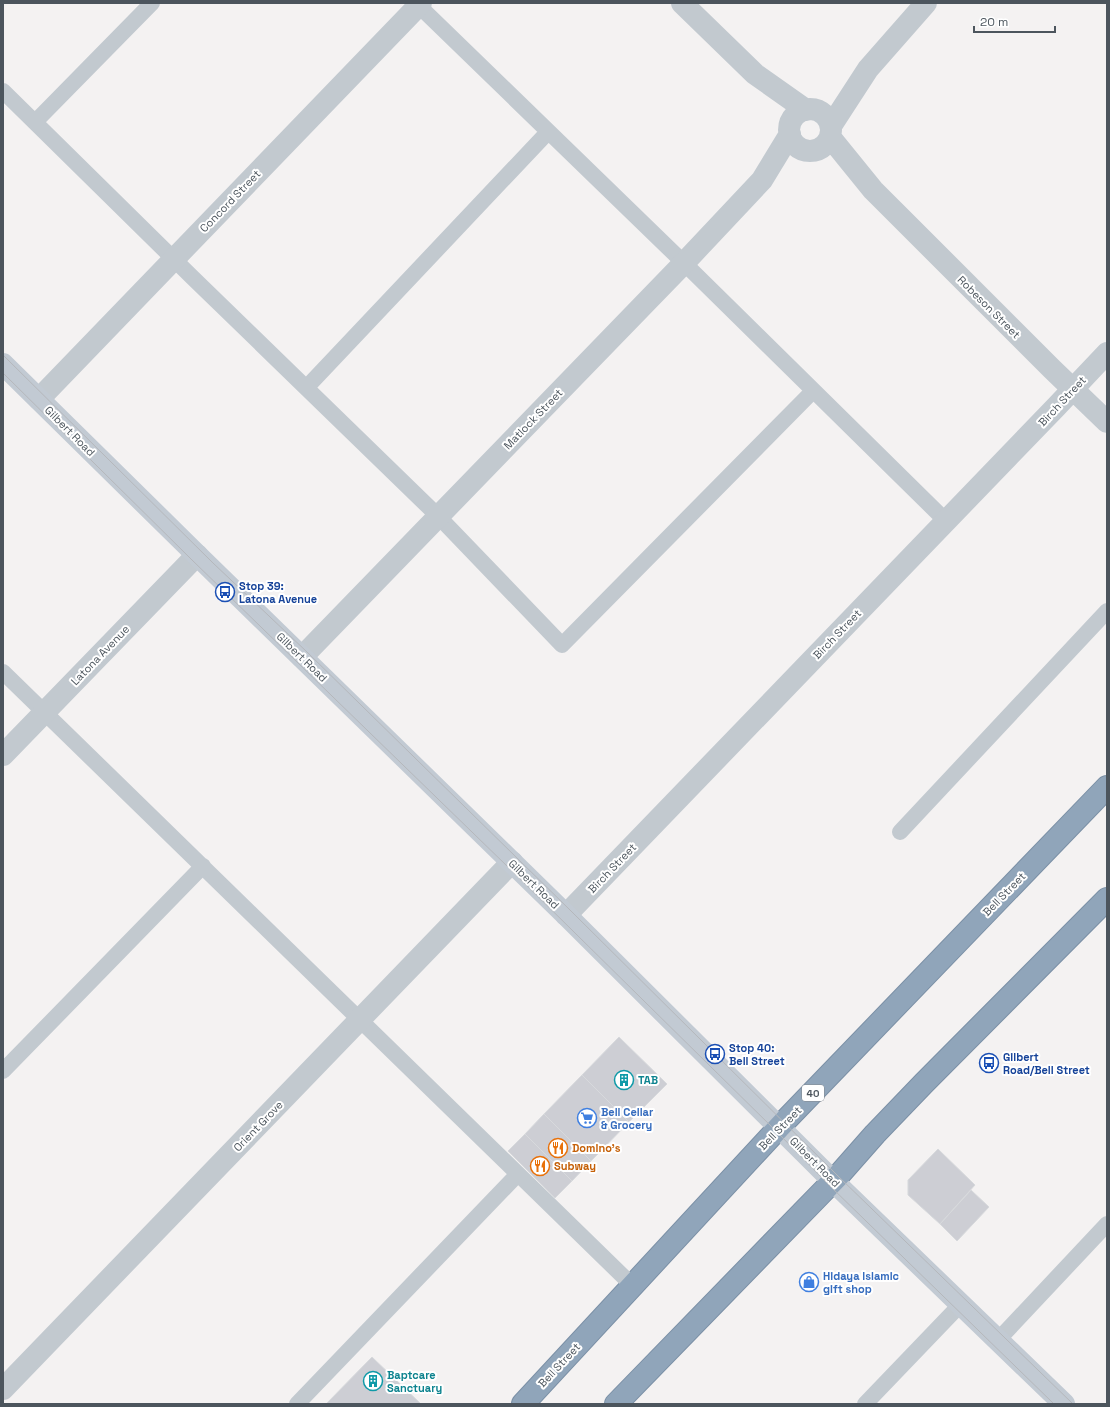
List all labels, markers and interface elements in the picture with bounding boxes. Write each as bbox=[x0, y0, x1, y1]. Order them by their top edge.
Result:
scale bar bbox=[974, 8, 1055, 34]
text: 20 m bbox=[980, 14, 1008, 30]
street label: Concord Street bbox=[197, 167, 263, 235]
street label: Robeson Street bbox=[955, 273, 1023, 341]
street label: Birch Street bbox=[1035, 373, 1089, 429]
street label: Matlock Street bbox=[501, 386, 565, 452]
street label: Gilbert Road bbox=[42, 403, 98, 459]
place label: Stop 39: Latona Avenue bbox=[239, 579, 317, 606]
bus stop icon: Stop 39: Latona Avenue bbox=[214, 581, 236, 603]
street label: Birch Street bbox=[810, 606, 864, 662]
street label: Latona Avenue bbox=[68, 622, 132, 688]
street label: Gilbert Road bbox=[274, 629, 330, 685]
street label: Birch Street bbox=[585, 840, 639, 896]
street label: Gilbert Road bbox=[506, 856, 562, 912]
street label: Bell Street bbox=[980, 869, 1028, 919]
place label: Stop 40: Bell Street bbox=[729, 1041, 785, 1068]
bus stop icon: Stop 40: Bell Street bbox=[704, 1043, 726, 1065]
place label: Gilbert Road/Bell Street bbox=[1003, 1050, 1090, 1077]
bus stop icon: Gilbert Road/Bell Street bbox=[978, 1052, 1000, 1074]
building icon: TAB bbox=[613, 1069, 635, 1091]
place label: TAB bbox=[638, 1073, 658, 1087]
road number: 40 bbox=[802, 1085, 824, 1101]
street label: Orient Grove bbox=[230, 1098, 286, 1154]
street label: Bell Street bbox=[756, 1103, 804, 1153]
place label: Bell Cellar & Grocery bbox=[601, 1105, 654, 1132]
supermarket icon: Bell Cellar & Grocery bbox=[576, 1107, 598, 1129]
street label: Gilbert Road bbox=[787, 1134, 843, 1190]
restaurant icon: Domino's bbox=[547, 1137, 569, 1159]
place label: Domino's bbox=[572, 1141, 621, 1155]
restaurant icon: Subway bbox=[529, 1155, 551, 1177]
place label: Subway bbox=[554, 1159, 596, 1173]
place label: Hidaya Islamic gift shop bbox=[823, 1269, 900, 1296]
shop icon: Hidaya Islamic gift shop bbox=[798, 1271, 820, 1293]
street label: Bell Street bbox=[535, 1340, 583, 1390]
place label: Baptcare Sanctuary bbox=[387, 1368, 442, 1395]
building icon: Baptcare Sanctuary bbox=[362, 1370, 384, 1392]

